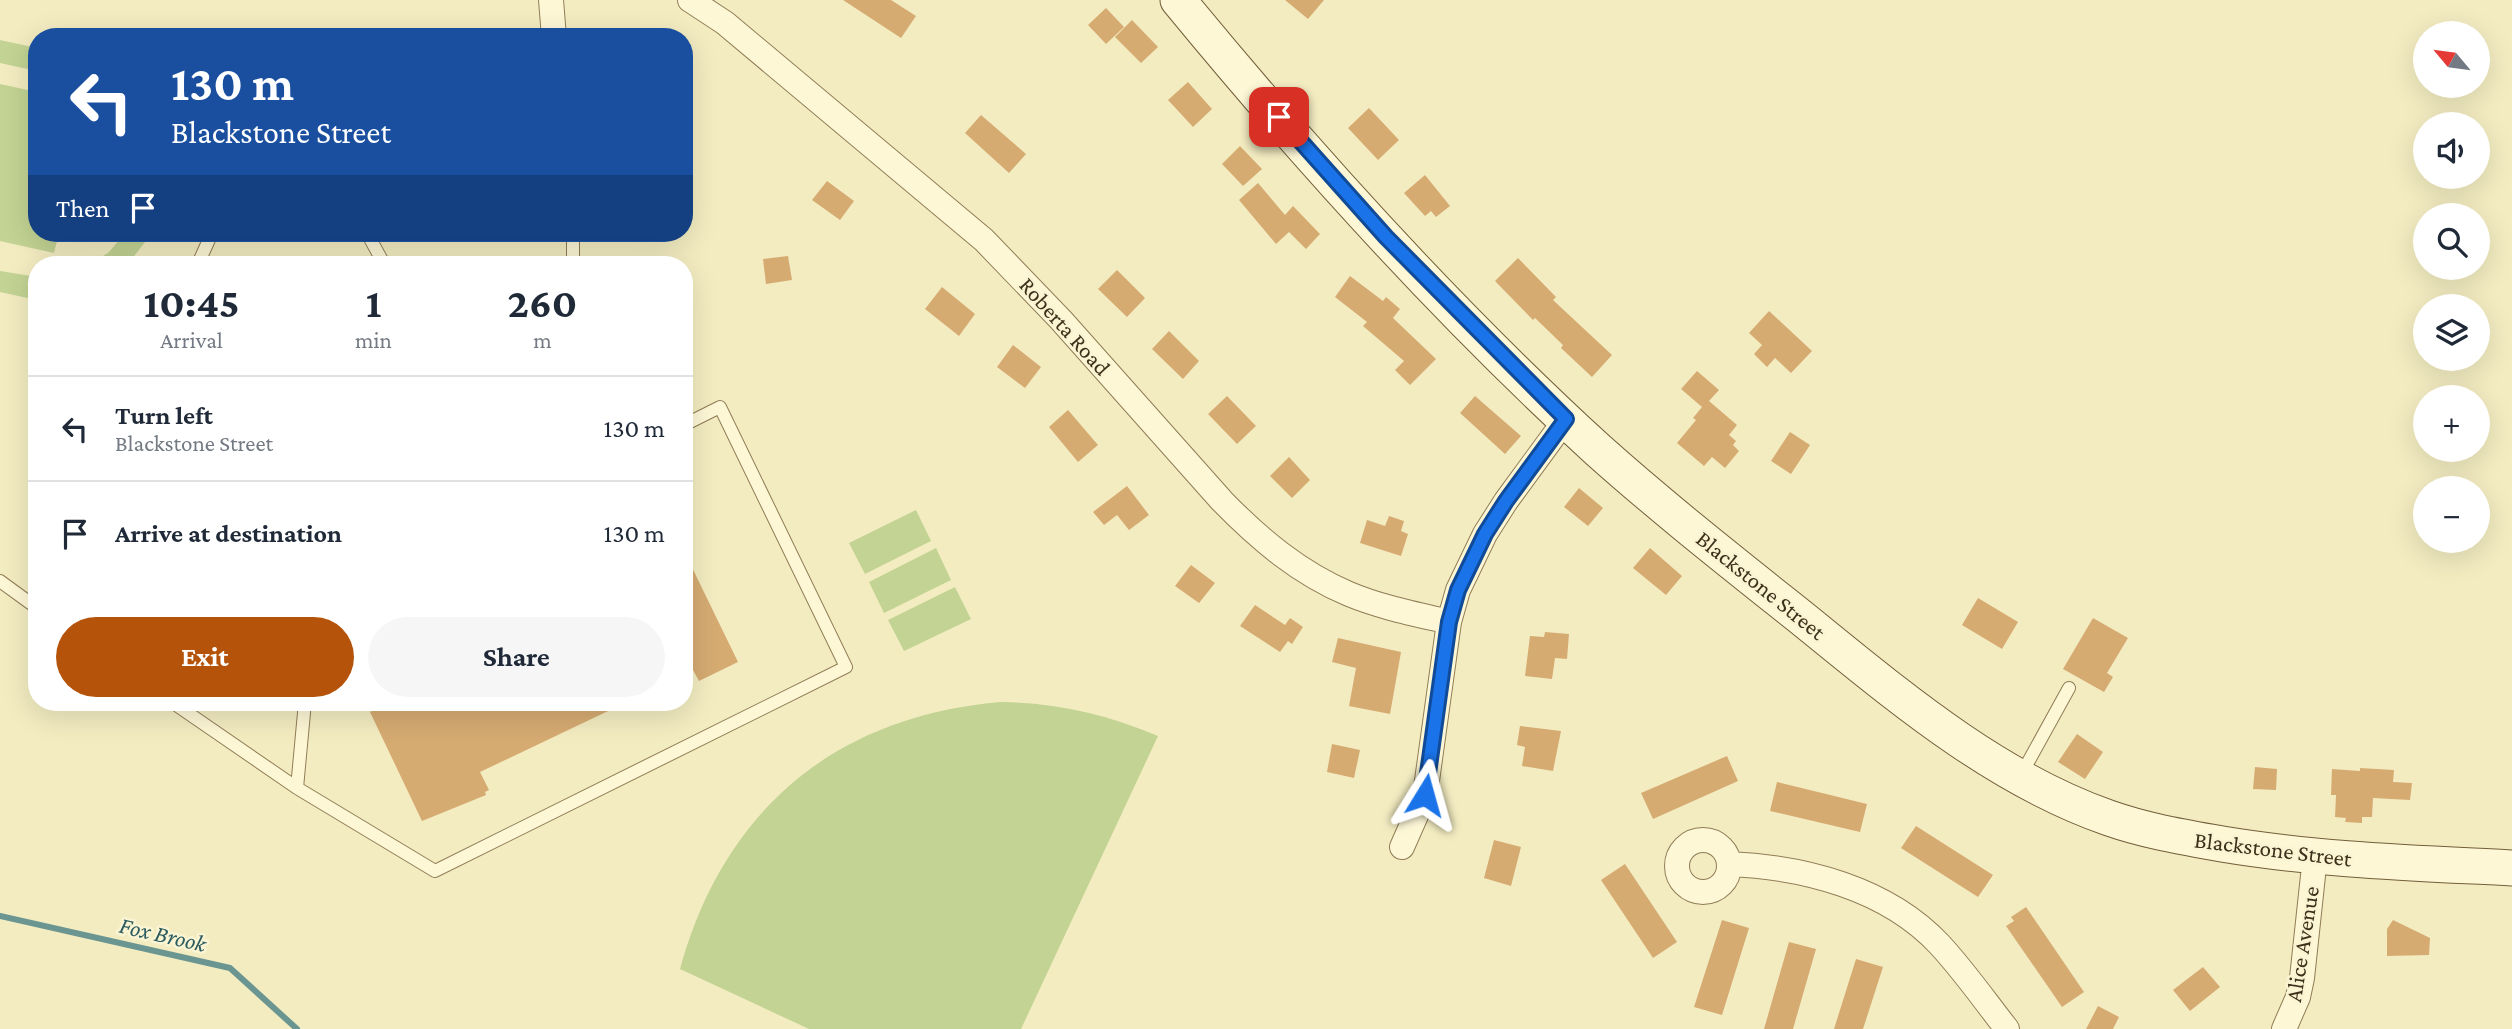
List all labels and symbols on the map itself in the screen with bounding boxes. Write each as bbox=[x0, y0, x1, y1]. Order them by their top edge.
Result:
north arrow bbox=[2413, 21, 2490, 98]
pin bbox=[1249, 87, 1309, 147]
street label: Roberta Road bbox=[1014, 272, 1116, 380]
street label: Blackstone Street bbox=[1691, 525, 1831, 645]
position arrow bbox=[1388, 758, 1462, 832]
street label: Blackstone Street bbox=[2193, 826, 2353, 872]
street label: Alice Avenue bbox=[2280, 884, 2324, 1004]
water label: Fox Brook bbox=[117, 911, 211, 957]

